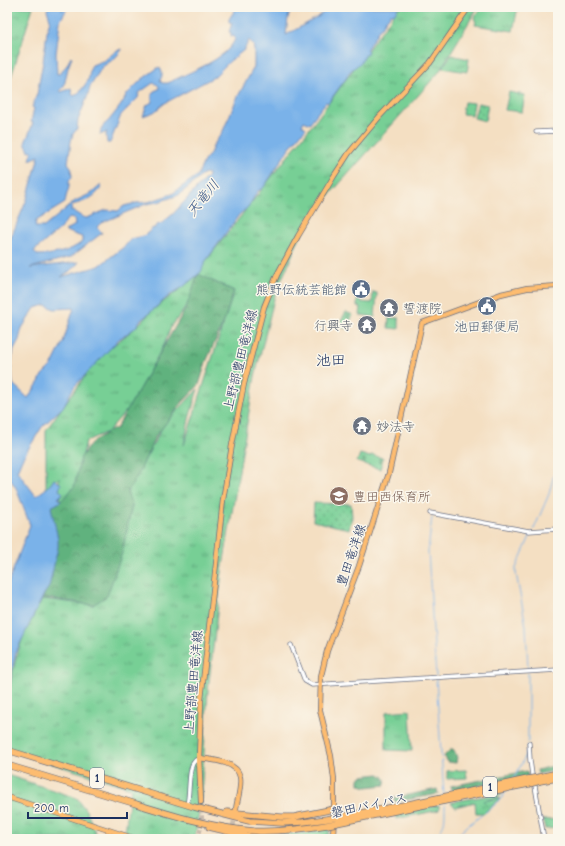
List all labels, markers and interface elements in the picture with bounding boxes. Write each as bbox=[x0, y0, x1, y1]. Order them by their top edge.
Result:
water label: 天竜川 bbox=[183, 176, 223, 220]
public building icon: 熊野伝統芸能館 bbox=[350, 278, 372, 300]
place label: 熊野伝統芸能館 bbox=[256, 282, 347, 297]
public building icon: 池田郵便局 bbox=[476, 295, 498, 317]
temple icon: 誓渡院 bbox=[378, 297, 400, 319]
place label: 誓渡院 bbox=[403, 301, 442, 316]
street label: 上野部豊田竜洋線 bbox=[220, 307, 260, 412]
temple icon: 行興寺 bbox=[356, 314, 378, 336]
place label: 行興寺 bbox=[314, 318, 353, 333]
place label: 池田郵便局 bbox=[454, 319, 520, 334]
district label: 池田 bbox=[316, 351, 346, 369]
temple icon: 妙法寺 bbox=[351, 415, 373, 437]
place label: 妙法寺 bbox=[376, 419, 415, 434]
school or university icon: 豊田西保育所 bbox=[328, 485, 350, 507]
place label: 豊田西保育所 bbox=[353, 489, 431, 504]
street label: 豊田竜洋線 bbox=[333, 521, 369, 588]
street label: 上野部豊田竜洋線 bbox=[181, 629, 205, 734]
road number: 1 bbox=[90, 768, 104, 788]
road number: 1 bbox=[483, 777, 497, 797]
street label: 磐田バイパス bbox=[329, 790, 409, 820]
scale bar bbox=[28, 794, 127, 820]
text: 200 m bbox=[34, 801, 69, 815]

